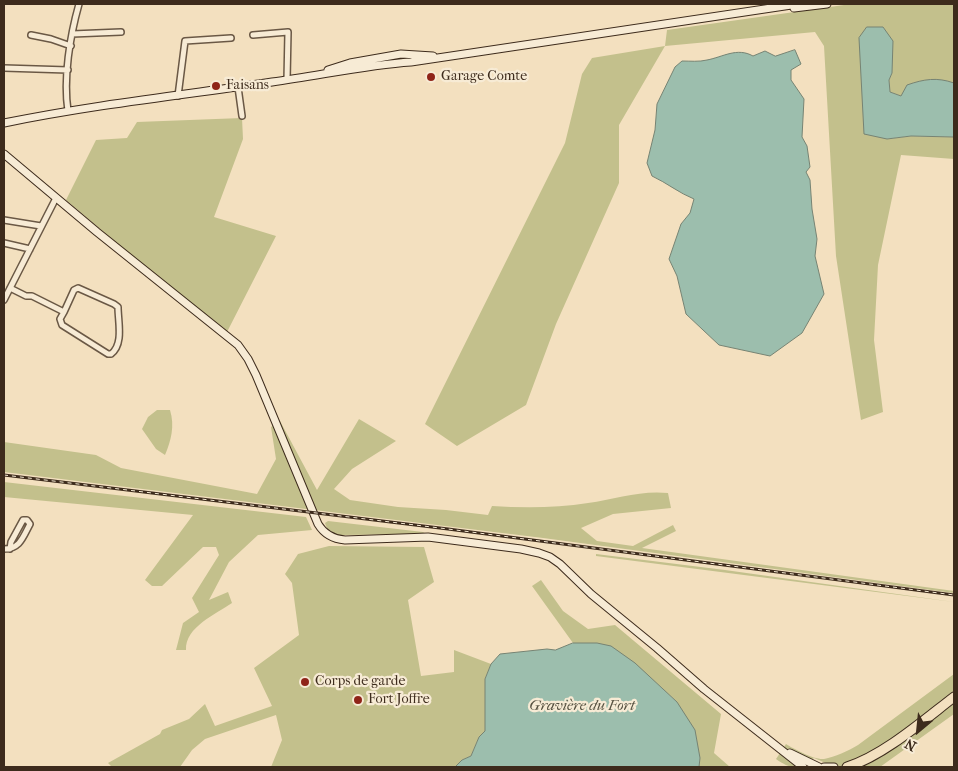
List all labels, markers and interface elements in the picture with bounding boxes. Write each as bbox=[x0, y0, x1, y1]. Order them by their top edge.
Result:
place label: Garage Comte bbox=[441, 69, 527, 85]
marker: Garage Comte bbox=[425, 71, 437, 83]
place label: Faisans bbox=[226, 78, 269, 94]
marker: Faisans bbox=[210, 80, 222, 92]
place label: Corps de garde bbox=[315, 674, 405, 690]
marker: Corps de garde bbox=[299, 676, 311, 688]
place label: Fort Joffre bbox=[368, 692, 430, 708]
marker: Fort Joffre bbox=[352, 694, 364, 706]
water label: Gravière du Fort bbox=[529, 697, 635, 715]
north arrow bbox=[893, 706, 943, 756]
text: N bbox=[902, 735, 919, 755]

